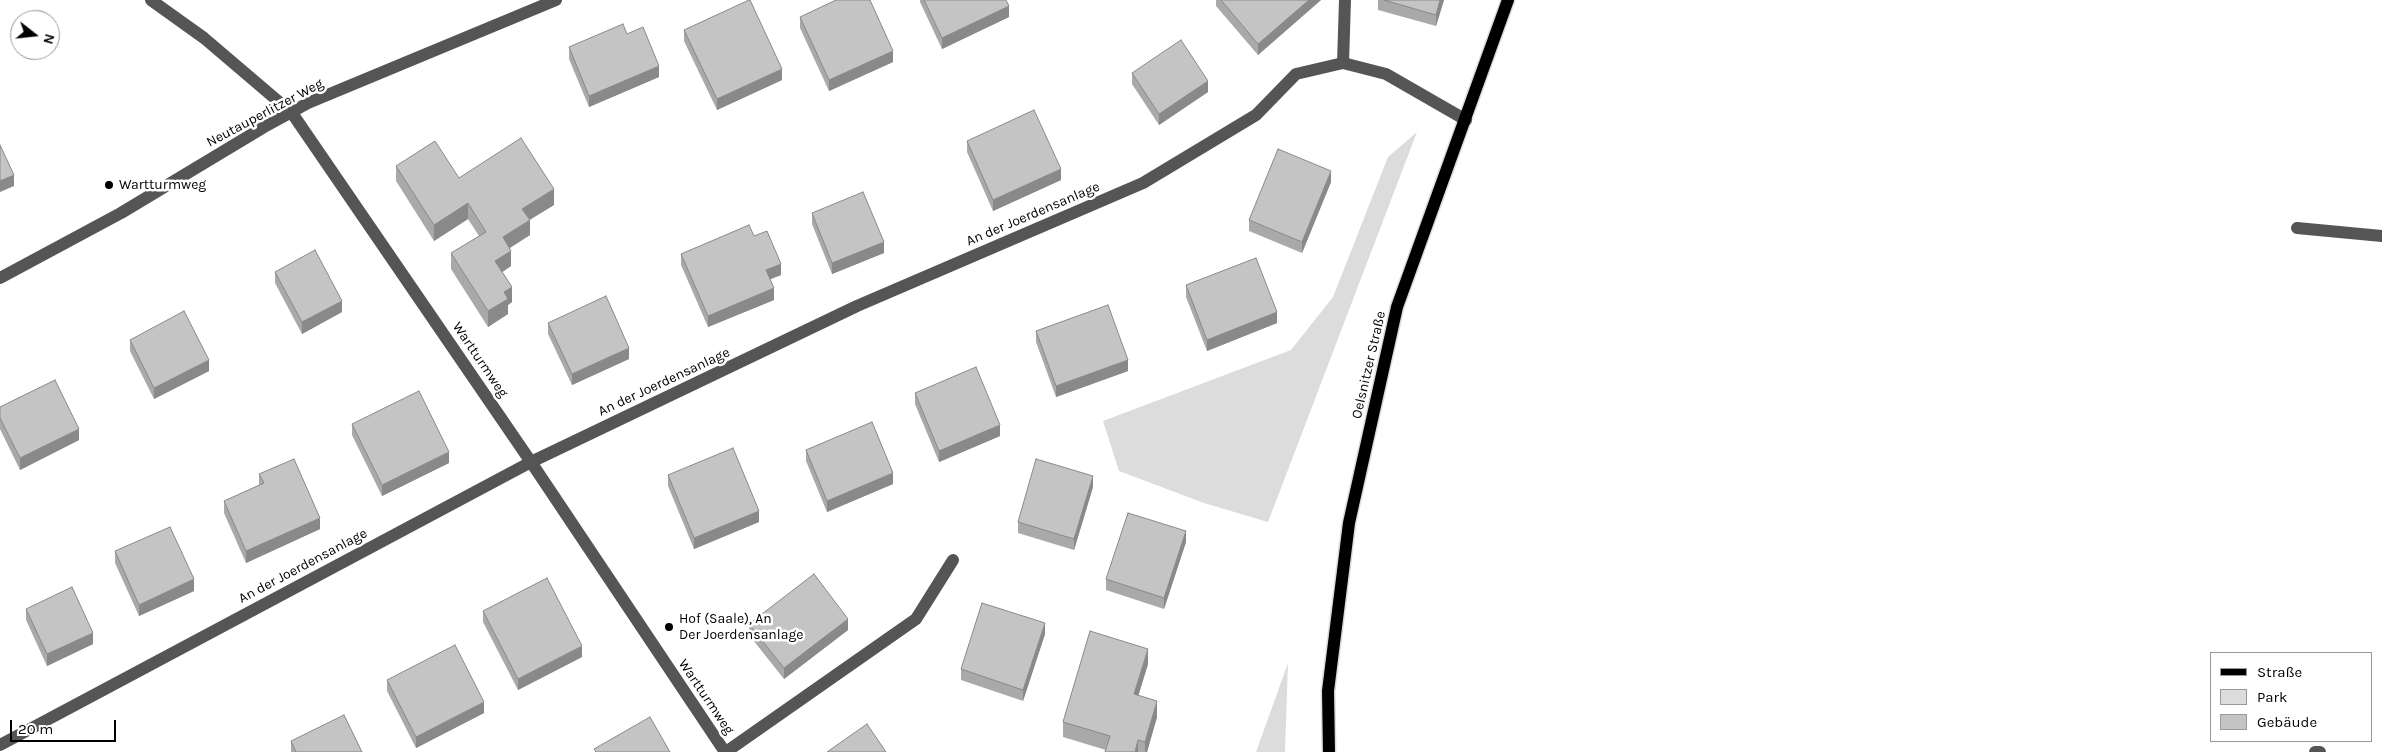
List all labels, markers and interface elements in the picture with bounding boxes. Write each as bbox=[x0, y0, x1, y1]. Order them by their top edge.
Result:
north arrow bbox=[10, 10, 60, 60]
text: N bbox=[39, 32, 58, 46]
street label: Neutauperlitzer Weg bbox=[204, 75, 326, 151]
place label: Wartturmweg bbox=[119, 177, 206, 193]
street label: An der Joerdensanlage bbox=[964, 178, 1102, 250]
marker: Wartturmweg bbox=[103, 179, 115, 191]
street label: Oelsnitzer Straße bbox=[1348, 310, 1390, 420]
street label: Wartturmweg bbox=[449, 319, 511, 401]
street label: An der Joerdensanlage bbox=[595, 344, 733, 420]
street label: An der Joerdensanlage bbox=[236, 525, 370, 607]
place label: Hof (Saale), An Der Joerdensanlage bbox=[679, 611, 804, 644]
marker: Hof (Saale), An Der Joerdensanlage bbox=[663, 621, 675, 633]
legend bbox=[2210, 652, 2372, 742]
street label: Wartturmweg bbox=[675, 656, 737, 738]
text: Straße bbox=[2257, 663, 2302, 681]
text: Park bbox=[2257, 688, 2287, 706]
scale bar bbox=[12, 710, 119, 742]
text: Gebäude bbox=[2257, 713, 2317, 731]
text: 20 m bbox=[18, 720, 53, 738]

